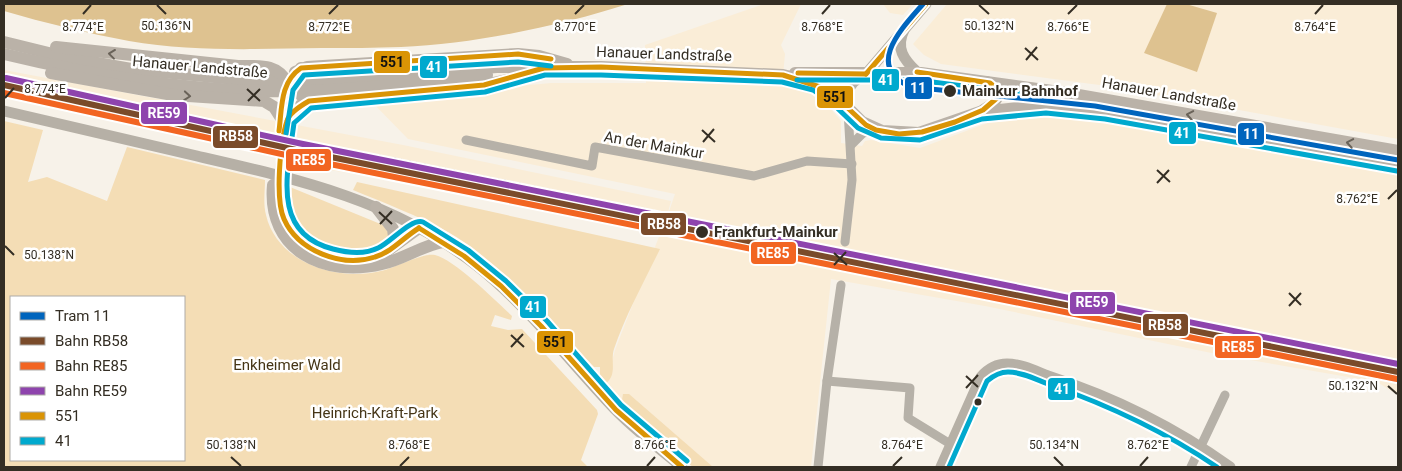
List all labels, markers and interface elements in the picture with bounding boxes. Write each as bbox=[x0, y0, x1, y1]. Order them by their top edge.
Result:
text: 50.136°N bbox=[141, 19, 191, 33]
text: 50.132°N bbox=[964, 19, 1014, 33]
text: 8.774°E bbox=[62, 20, 104, 34]
text: 8.772°E bbox=[308, 20, 350, 34]
text: 8.770°E bbox=[554, 20, 596, 34]
text: 8.768°E bbox=[801, 20, 843, 34]
text: 8.766°E bbox=[1047, 20, 1089, 34]
text: 8.764°E bbox=[1294, 20, 1336, 34]
street label: Hanauer Landstraße bbox=[596, 43, 732, 65]
one-way arrow bbox=[108, 49, 116, 60]
line badge: 551 bbox=[373, 50, 411, 74]
street label: Hanauer Landstraße bbox=[132, 52, 268, 82]
text: 551 bbox=[380, 54, 404, 70]
line badge: 41 bbox=[419, 55, 448, 79]
text: 41 bbox=[426, 59, 442, 75]
line badge: 41 bbox=[871, 68, 900, 92]
text: 41 bbox=[878, 72, 894, 88]
street label: Hanauer Landstraße bbox=[1101, 73, 1237, 115]
line badge: 11 bbox=[904, 76, 933, 100]
text: 11 bbox=[910, 80, 926, 96]
text: 8.774°E bbox=[24, 82, 66, 96]
place label: Mainkur Bahnhof bbox=[962, 82, 1078, 100]
marker: Mainkur Bahnhof bbox=[942, 83, 958, 99]
line badge: 551 bbox=[816, 85, 854, 109]
text: 551 bbox=[823, 89, 847, 105]
one-way arrow bbox=[183, 90, 191, 101]
line badge: RE59 bbox=[140, 101, 188, 125]
text: RE59 bbox=[148, 105, 180, 121]
one-way arrow bbox=[1186, 110, 1195, 120]
line badge: 41 bbox=[1168, 121, 1197, 145]
line badge: 11 bbox=[1237, 122, 1265, 146]
line badge: RB58 bbox=[212, 125, 259, 149]
text: 41 bbox=[1174, 125, 1190, 141]
text: 11 bbox=[1243, 126, 1259, 142]
street label: An der Mainkur bbox=[603, 127, 705, 163]
text: RB58 bbox=[219, 128, 253, 144]
one-way arrow bbox=[1346, 138, 1355, 148]
line badge: RE85 bbox=[285, 148, 332, 172]
text: RE85 bbox=[293, 152, 325, 168]
text: 8.762°E bbox=[1336, 192, 1378, 206]
line badge: RB58 bbox=[640, 212, 687, 236]
text: RB58 bbox=[647, 216, 681, 232]
place label: Frankfurt-Mainkur bbox=[714, 223, 838, 241]
marker: Frankfurt-Mainkur bbox=[694, 224, 710, 240]
line badge: RE85 bbox=[750, 241, 797, 265]
text: RE85 bbox=[757, 245, 789, 261]
text: 50.138°N bbox=[24, 248, 74, 262]
line badge: RE59 bbox=[1069, 291, 1116, 315]
text: RE59 bbox=[1076, 294, 1108, 310]
line badge: 41 bbox=[519, 295, 547, 319]
legend bbox=[10, 296, 185, 461]
text: 41 bbox=[525, 299, 541, 315]
text: Tram 11 bbox=[55, 307, 110, 325]
line badge: RB58 bbox=[1142, 313, 1189, 337]
text: RB58 bbox=[1148, 317, 1182, 333]
line badge: 551 bbox=[536, 330, 574, 354]
text: Bahn RB58 bbox=[55, 332, 128, 350]
text: 551 bbox=[543, 334, 567, 350]
line badge: RE85 bbox=[1214, 335, 1262, 359]
text: RE85 bbox=[1222, 339, 1254, 355]
park label: Enkheimer Wald bbox=[233, 356, 341, 374]
text: Bahn RE85 bbox=[55, 357, 127, 375]
line badge: 41 bbox=[1047, 377, 1076, 401]
text: 50.132°N bbox=[1328, 379, 1378, 393]
text: 41 bbox=[1054, 381, 1070, 397]
text: Bahn RE59 bbox=[55, 382, 127, 400]
unlabelled marker bbox=[973, 397, 983, 407]
park label: Heinrich-Kraft-Park bbox=[312, 404, 439, 422]
text: 551 bbox=[55, 407, 80, 425]
text: 41 bbox=[55, 432, 72, 450]
text: 50.138°N bbox=[206, 438, 256, 452]
text: 8.768°E bbox=[388, 438, 430, 452]
text: 8.766°E bbox=[634, 438, 676, 452]
text: 8.764°E bbox=[881, 438, 923, 452]
text: 50.134°N bbox=[1029, 438, 1079, 452]
text: 8.762°E bbox=[1127, 438, 1169, 452]

